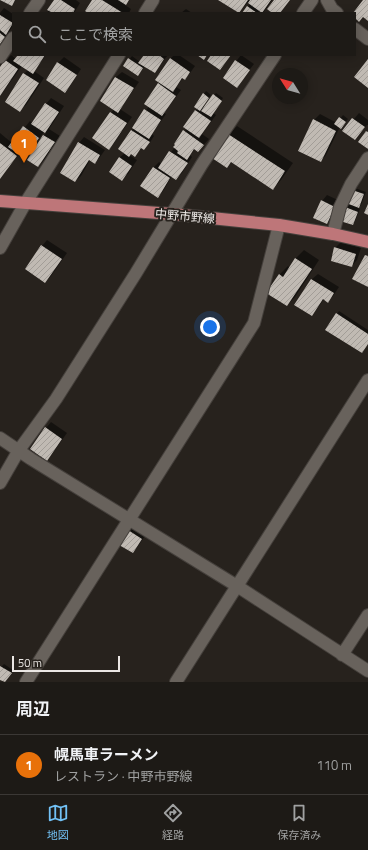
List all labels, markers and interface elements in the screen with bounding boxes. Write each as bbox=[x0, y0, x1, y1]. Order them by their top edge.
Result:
search box bbox=[12, 12, 356, 56]
icon: search bbox=[26, 23, 48, 45]
text: ここで検索 bbox=[58, 23, 133, 46]
north arrow bbox=[272, 68, 308, 104]
pin: 1 bbox=[11, 130, 37, 163]
street label: 中野市野線 bbox=[154, 204, 216, 228]
your location bbox=[200, 317, 220, 337]
scale bar bbox=[12, 654, 120, 673]
text: 50 m bbox=[18, 655, 42, 671]
text: 周辺 bbox=[16, 696, 50, 722]
text: 幌馬車ラーメン bbox=[54, 743, 158, 766]
text: 1 bbox=[25, 755, 33, 775]
text: 110 m bbox=[316, 755, 352, 775]
text: レストラン · 中野市野線 bbox=[54, 766, 193, 786]
tab: 地図 bbox=[47, 802, 69, 843]
tab: 経路 bbox=[162, 802, 184, 843]
tab: 保存済み bbox=[277, 802, 321, 843]

